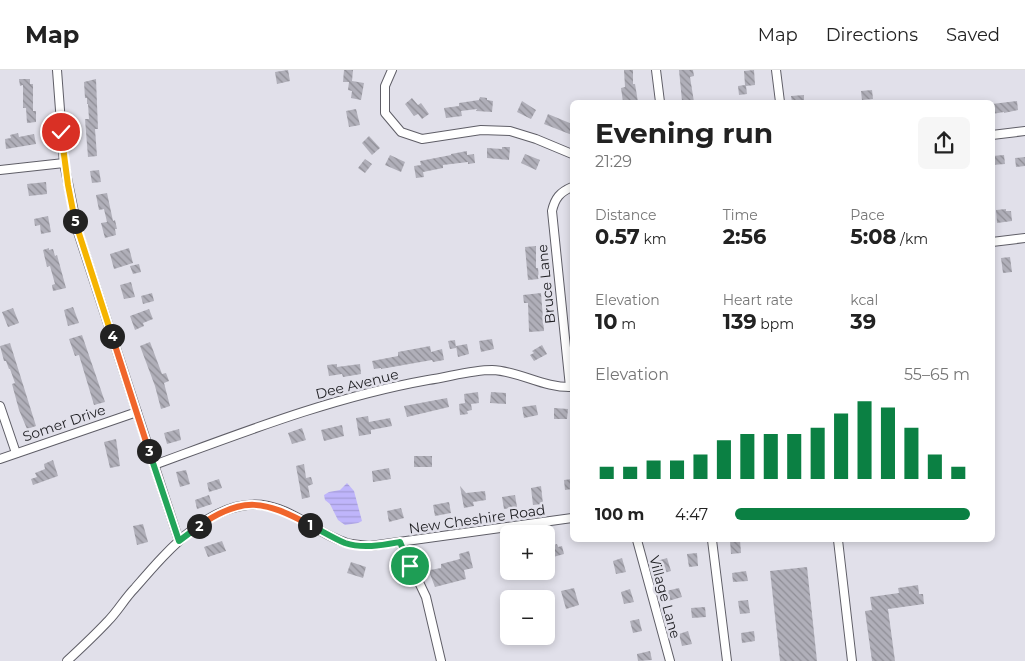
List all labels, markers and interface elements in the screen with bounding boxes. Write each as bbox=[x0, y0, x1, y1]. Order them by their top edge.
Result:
text: Map bbox=[25, 20, 79, 49]
text: Map bbox=[758, 24, 798, 46]
text: Directions bbox=[826, 24, 918, 46]
text: Saved bbox=[946, 24, 1000, 46]
pin bbox=[40, 111, 82, 153]
text: Evening run bbox=[595, 116, 773, 150]
button: share bbox=[918, 117, 970, 169]
icon: check bbox=[47, 118, 75, 146]
text: 21:29 bbox=[595, 152, 632, 171]
text: Distance bbox=[595, 206, 657, 224]
text: Time bbox=[723, 206, 758, 224]
text: Pace bbox=[850, 206, 885, 224]
pin: 5 bbox=[62, 208, 88, 234]
text: 5 bbox=[71, 212, 80, 230]
text: 0.57 bbox=[595, 224, 640, 249]
text: 2:56 bbox=[723, 224, 766, 249]
text: 5:08 bbox=[850, 224, 896, 249]
text: km bbox=[640, 230, 667, 248]
text: /km bbox=[896, 230, 928, 248]
street label: Bruce Lane bbox=[533, 243, 559, 325]
text: Elevation bbox=[595, 291, 660, 309]
text: Heart rate bbox=[723, 291, 793, 309]
text: kcal bbox=[850, 291, 878, 309]
text: 10 bbox=[595, 309, 618, 334]
text: 139 bbox=[723, 309, 757, 334]
text: 39 bbox=[850, 309, 876, 334]
text: m bbox=[618, 315, 636, 333]
text: bpm bbox=[757, 315, 794, 333]
pin: 4 bbox=[100, 324, 124, 348]
text: 4 bbox=[108, 327, 117, 345]
street label: Dee Avenue bbox=[314, 365, 400, 403]
text: Elevation bbox=[595, 365, 669, 384]
text: 55–65 m bbox=[904, 365, 970, 384]
street label: Somer Drive bbox=[20, 400, 108, 446]
pin: 3 bbox=[136, 438, 162, 464]
text: 3 bbox=[145, 442, 154, 460]
street label: New Cheshire Road bbox=[408, 501, 546, 537]
text: 100 m bbox=[595, 505, 644, 524]
text: 4:47 bbox=[675, 505, 708, 524]
pin: 1 bbox=[298, 512, 322, 538]
pin: 2 bbox=[186, 514, 212, 538]
text: 1 bbox=[308, 516, 313, 534]
text: 2 bbox=[195, 517, 204, 535]
map controls bbox=[500, 525, 555, 645]
button: + bbox=[500, 525, 555, 580]
pin bbox=[389, 545, 431, 587]
icon: arrive bbox=[396, 552, 424, 580]
street label: Village Lane bbox=[645, 554, 685, 640]
button: − bbox=[500, 590, 555, 645]

